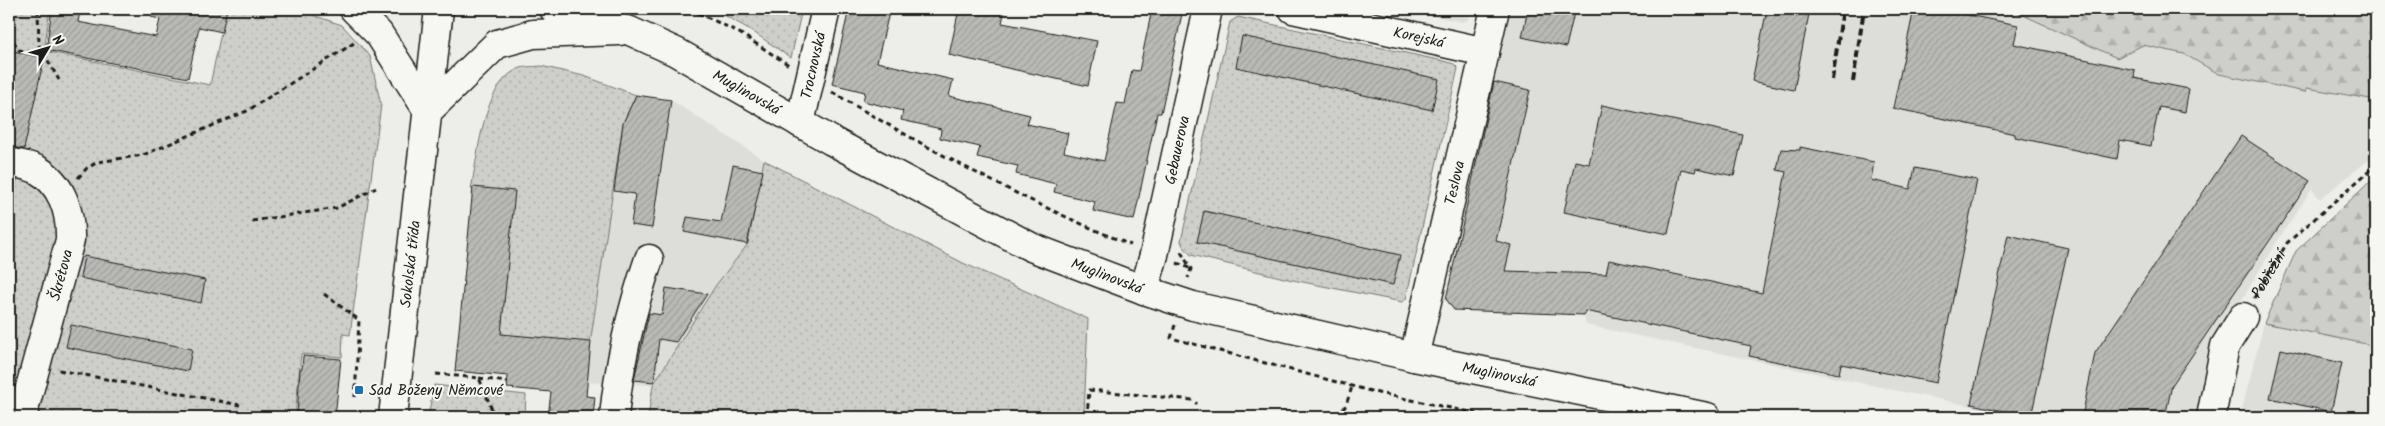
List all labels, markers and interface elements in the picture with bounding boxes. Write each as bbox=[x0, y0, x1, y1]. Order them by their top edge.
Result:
street label: Korejská bbox=[1391, 21, 1448, 56]
north arrow bbox=[22, 22, 72, 72]
street label: Trocnovská bbox=[795, 28, 834, 102]
text: N bbox=[46, 30, 69, 51]
street label: Muglinovská bbox=[708, 64, 786, 123]
street label: Gebauerova bbox=[1159, 113, 1197, 187]
street label: Teslova bbox=[1439, 158, 1472, 208]
street label: Sokolská třída bbox=[394, 219, 428, 309]
street label: Pobřežní bbox=[2245, 244, 2294, 303]
street label: Škrétova bbox=[44, 247, 80, 304]
street label: Muglinovská bbox=[1067, 252, 1148, 302]
street label: Muglinovská bbox=[1460, 356, 1540, 395]
place label: Sad Boženy Němcové bbox=[369, 379, 505, 403]
marker: Sad Boženy Němcové bbox=[353, 384, 365, 396]

